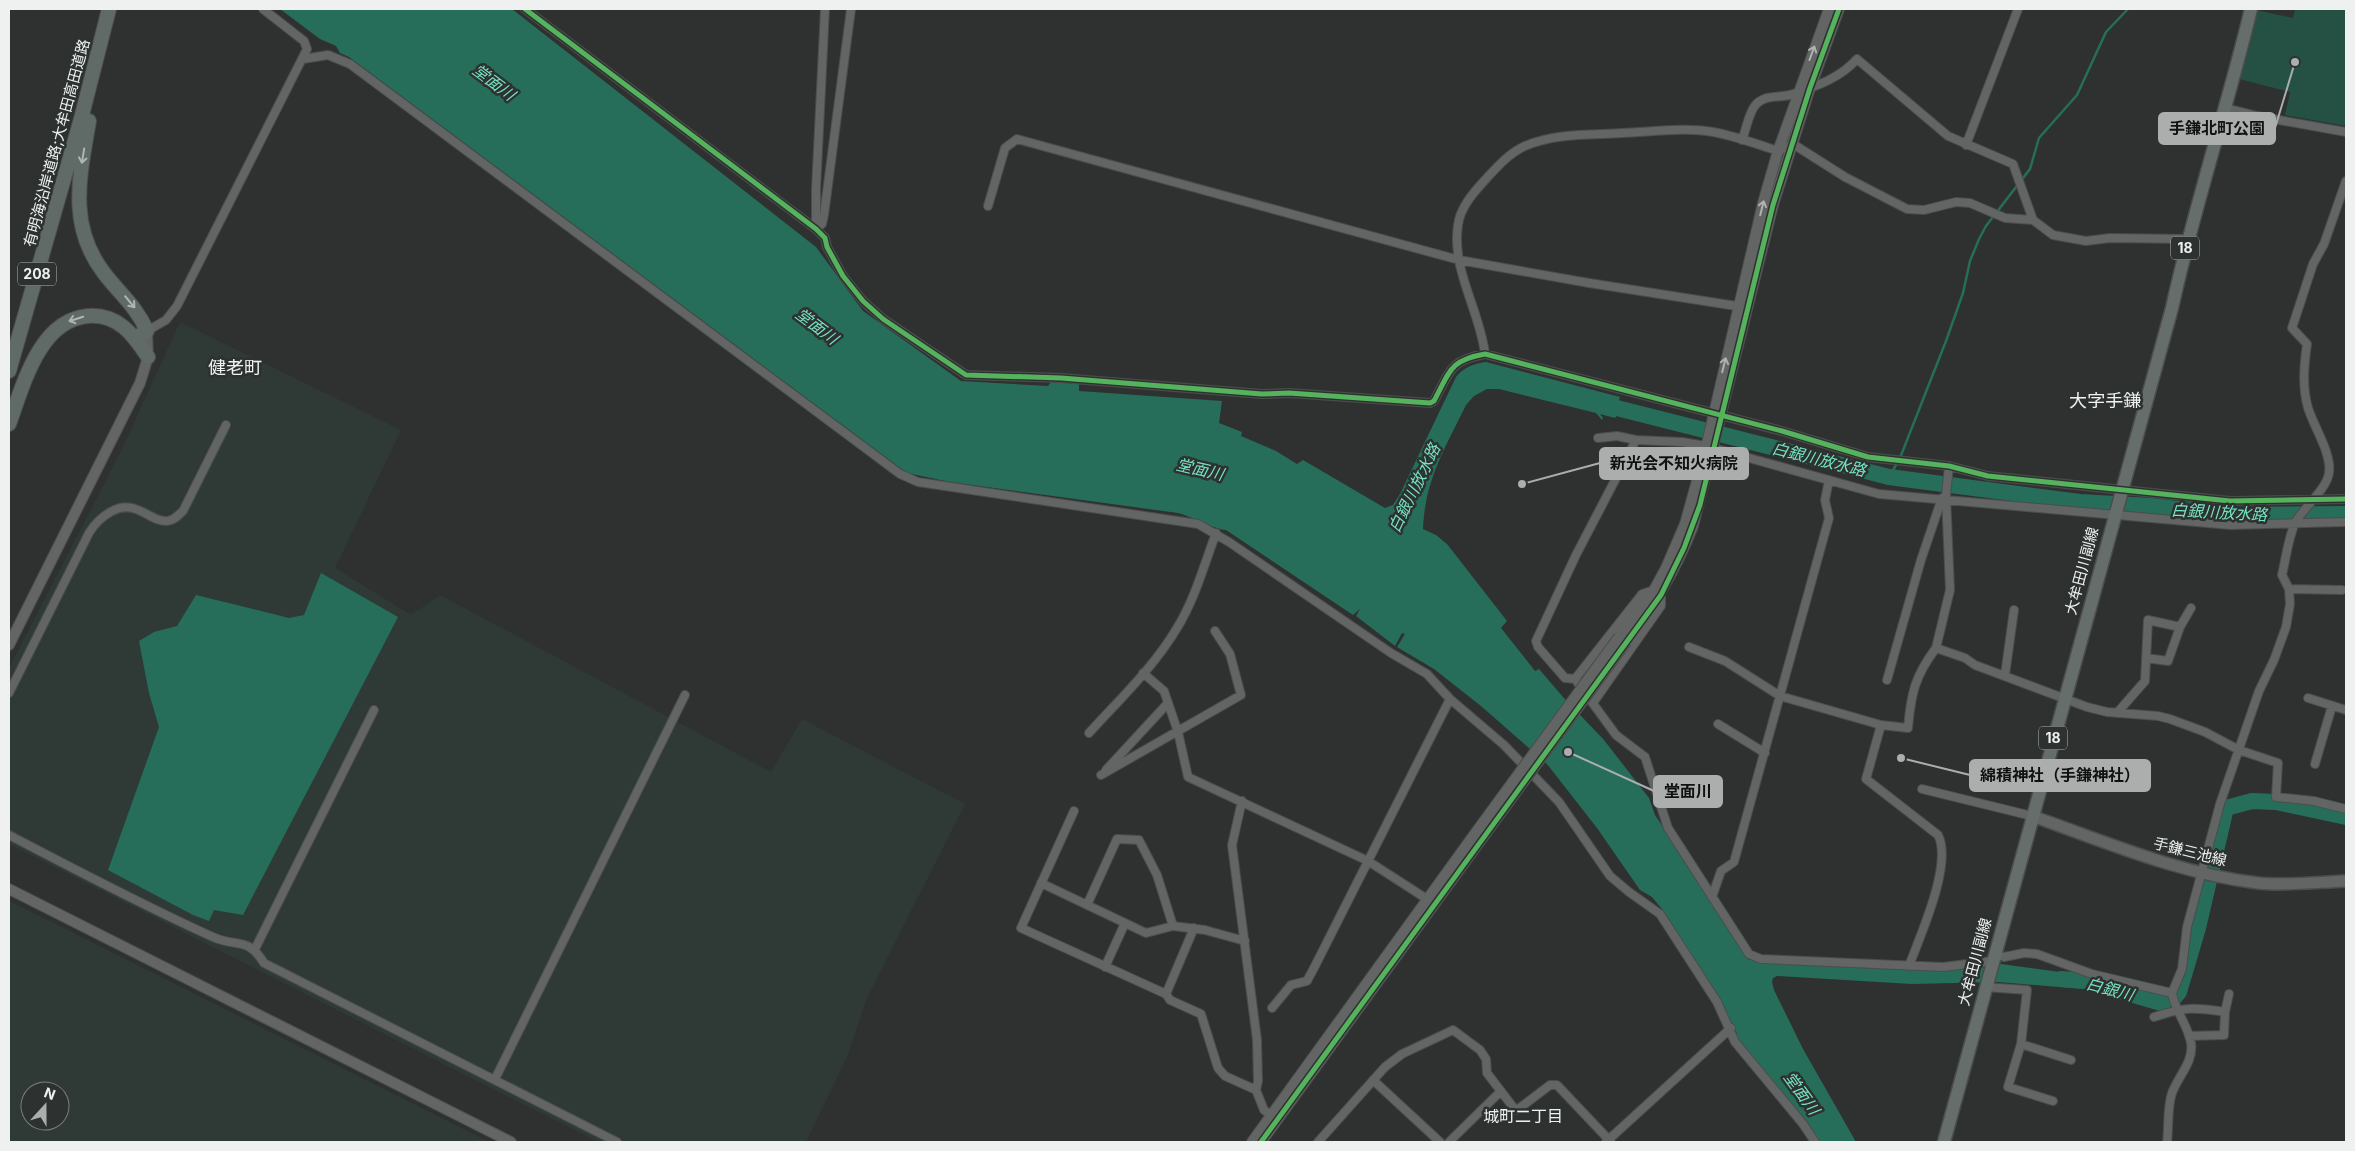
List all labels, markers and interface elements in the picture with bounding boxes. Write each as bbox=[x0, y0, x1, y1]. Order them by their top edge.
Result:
street label: 有明海沿岸道路;大牟田高田道路 bbox=[20, 37, 93, 249]
one-way arrow bbox=[1808, 46, 1817, 61]
water label: 堂面川 bbox=[469, 60, 521, 106]
callout: 手鎌北町公園 bbox=[2159, 113, 2275, 144]
text: 手鎌北町公園 bbox=[2169, 118, 2265, 138]
one-way arrow bbox=[78, 148, 88, 164]
one-way arrow bbox=[1758, 200, 1768, 216]
road number: 18 bbox=[2171, 237, 2199, 260]
road number: 208 bbox=[18, 262, 56, 286]
one-way arrow bbox=[125, 295, 136, 308]
water label: 堂面川 bbox=[792, 304, 844, 350]
one-way arrow bbox=[69, 315, 85, 325]
district label: 健老町 bbox=[208, 357, 262, 378]
one-way arrow bbox=[1720, 358, 1729, 374]
district label: 大字手鎌 bbox=[2069, 390, 2141, 411]
water label: 白銀川放水路 bbox=[1770, 438, 1870, 481]
water label: 白銀川放水路 bbox=[1384, 439, 1445, 536]
callout: 新光会不知火病院 bbox=[1600, 448, 1748, 479]
text: 新光会不知火病院 bbox=[1610, 453, 1738, 473]
water label: 堂面川 bbox=[1174, 454, 1228, 485]
water label: 白銀川放水路 bbox=[2171, 500, 2269, 525]
street label: 大牟田川副線 bbox=[2061, 525, 2102, 617]
road number: 18 bbox=[2039, 726, 2067, 750]
callout: 綿積神社（手鎌神社） bbox=[1970, 760, 2150, 791]
text: 綿積神社（手鎌神社） bbox=[1980, 765, 2140, 785]
callout: 堂面川 bbox=[1654, 776, 1722, 807]
text: 堂面川 bbox=[1664, 781, 1712, 801]
street label: 手鎌三池線 bbox=[2151, 833, 2229, 870]
street label: 大牟田川副線 bbox=[1954, 916, 1995, 1008]
water label: 白銀川 bbox=[2084, 973, 2138, 1005]
water label: 堂面川 bbox=[1780, 1068, 1825, 1120]
north arrow bbox=[20, 1081, 70, 1131]
text: N bbox=[42, 1084, 58, 1103]
district label: 城町二丁目 bbox=[1483, 1106, 1563, 1126]

